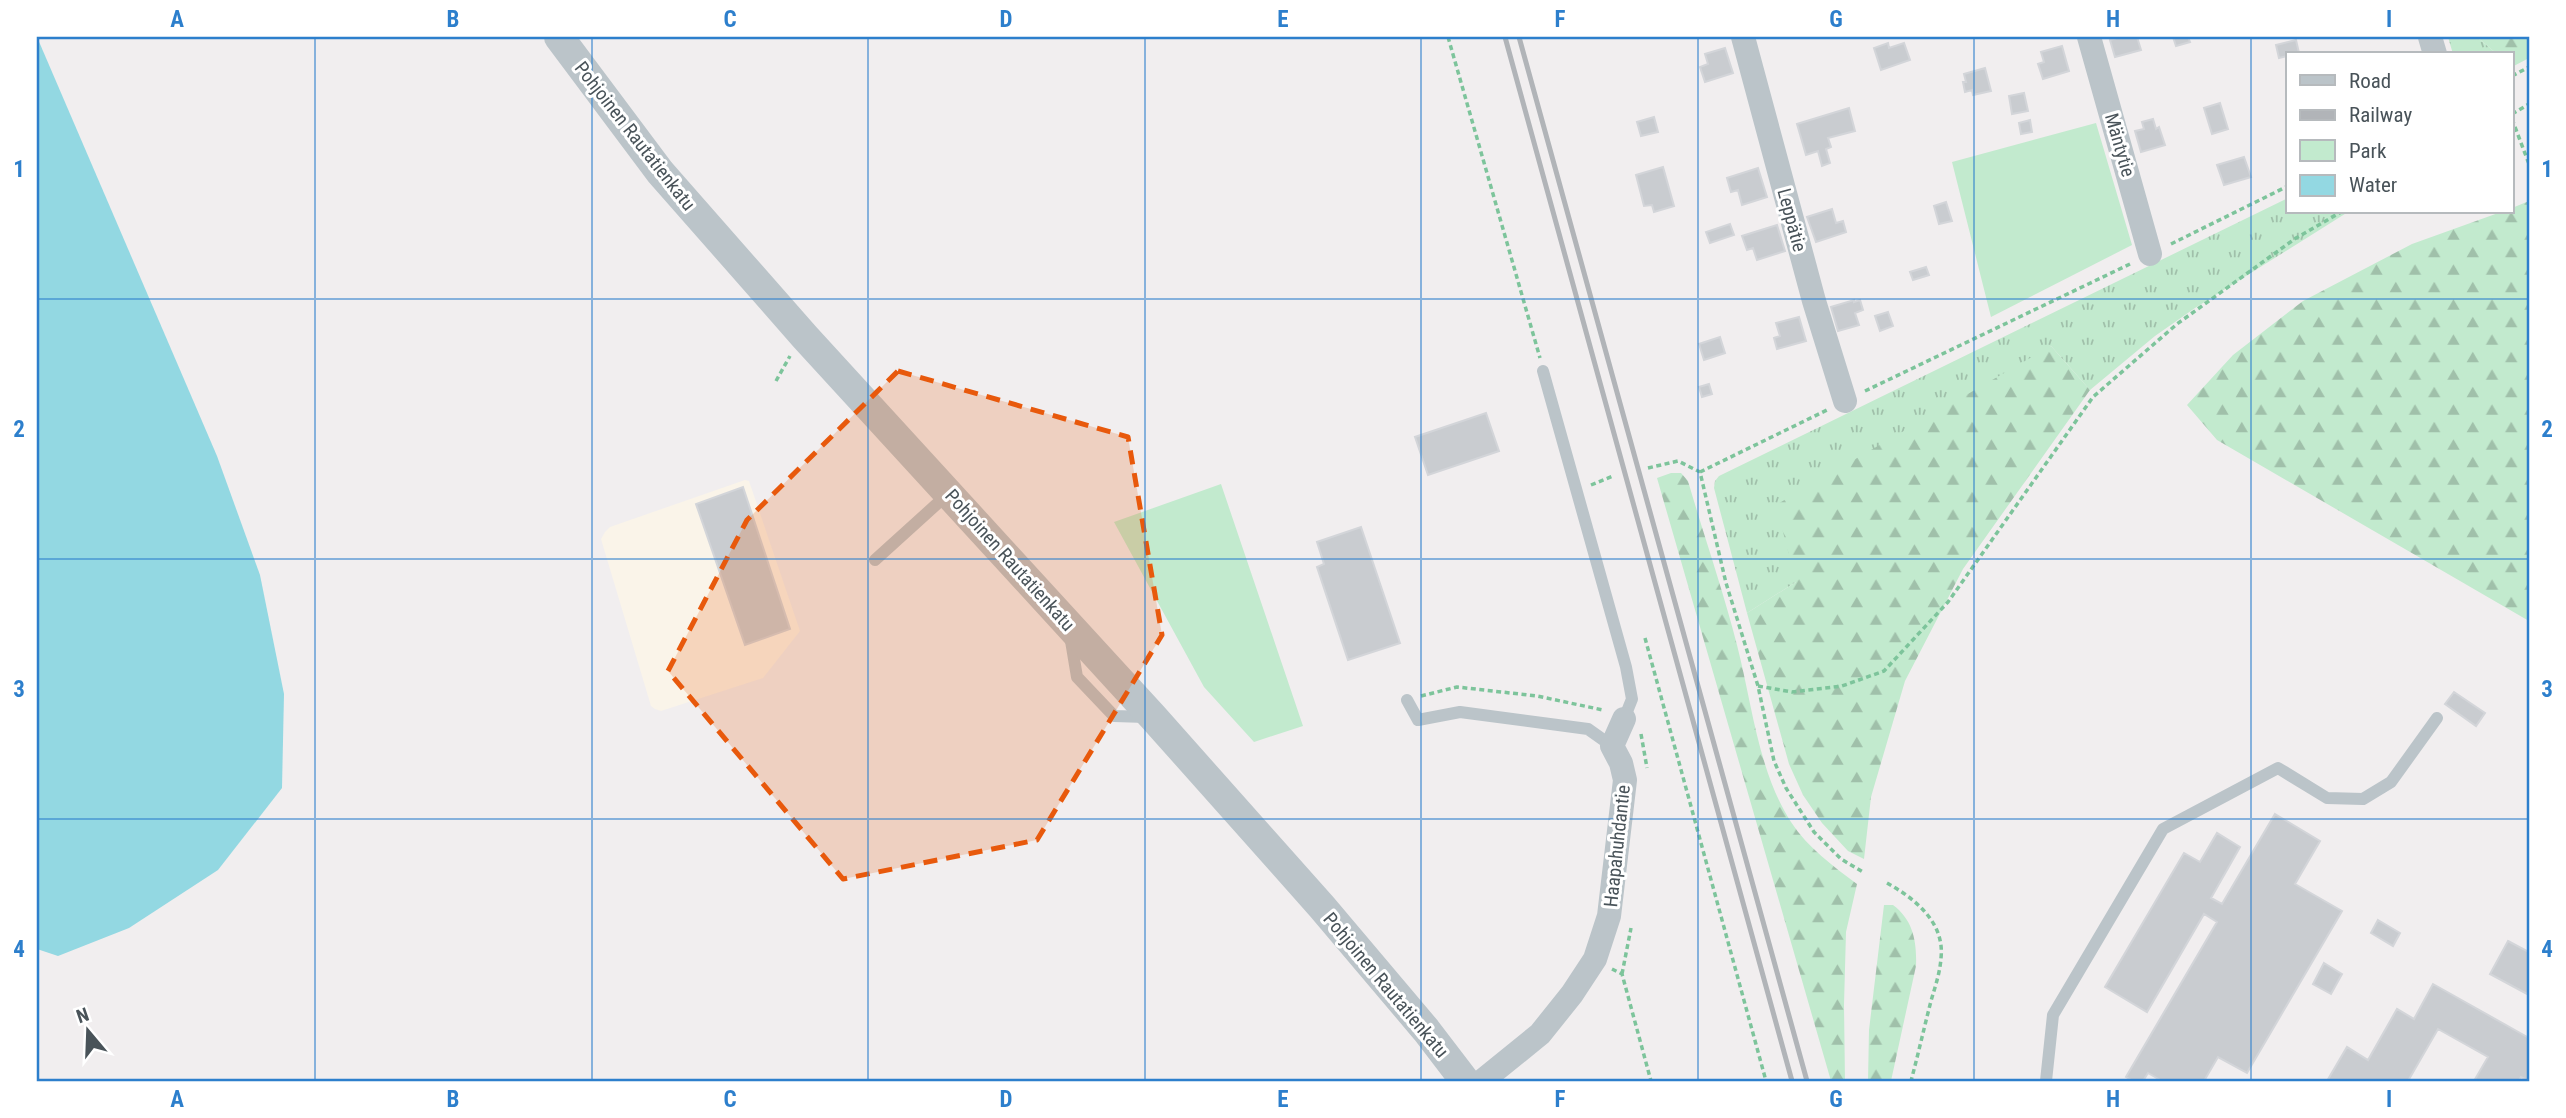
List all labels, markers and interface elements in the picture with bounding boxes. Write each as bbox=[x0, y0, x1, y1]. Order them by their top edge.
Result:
text: A bbox=[170, 6, 184, 33]
text: B bbox=[447, 6, 459, 33]
text: C bbox=[723, 6, 737, 33]
text: D bbox=[1000, 6, 1013, 33]
text: E bbox=[1277, 6, 1289, 33]
text: F bbox=[1555, 6, 1566, 33]
text: G bbox=[1829, 6, 1843, 33]
text: H bbox=[2106, 6, 2120, 33]
text: I bbox=[2386, 6, 2392, 33]
legend bbox=[2286, 52, 2514, 214]
street label: Pohjoinen Rautatienkatu bbox=[570, 57, 700, 215]
text: Road bbox=[2349, 69, 2391, 93]
text: Railway bbox=[2349, 103, 2412, 127]
street label: Mäntytie bbox=[2100, 111, 2140, 180]
text: Park bbox=[2349, 139, 2387, 163]
text: 1 bbox=[13, 156, 25, 183]
text: 1 bbox=[2541, 156, 2553, 183]
text: Water bbox=[2349, 173, 2397, 197]
street label: Leppätie bbox=[1773, 186, 1811, 254]
text: 2 bbox=[13, 416, 25, 443]
text: 2 bbox=[2541, 416, 2553, 443]
street label: Pohjoinen Rautatienkatu bbox=[940, 484, 1080, 636]
text: 3 bbox=[13, 676, 25, 703]
text: 3 bbox=[2541, 676, 2553, 703]
street label: Haapahuhdantie bbox=[1599, 784, 1635, 908]
street label: Pohjoinen Rautatienkatu bbox=[1319, 908, 1453, 1062]
text: 4 bbox=[13, 936, 25, 963]
text: 4 bbox=[2541, 936, 2553, 963]
north arrow bbox=[52, 996, 122, 1066]
text: N bbox=[73, 1003, 92, 1028]
text: A bbox=[170, 1086, 184, 1113]
text: B bbox=[447, 1086, 459, 1113]
text: C bbox=[723, 1086, 737, 1113]
text: D bbox=[1000, 1086, 1013, 1113]
text: E bbox=[1277, 1086, 1289, 1113]
text: F bbox=[1555, 1086, 1566, 1113]
text: G bbox=[1829, 1086, 1843, 1113]
text: H bbox=[2106, 1086, 2120, 1113]
text: I bbox=[2386, 1086, 2392, 1113]

